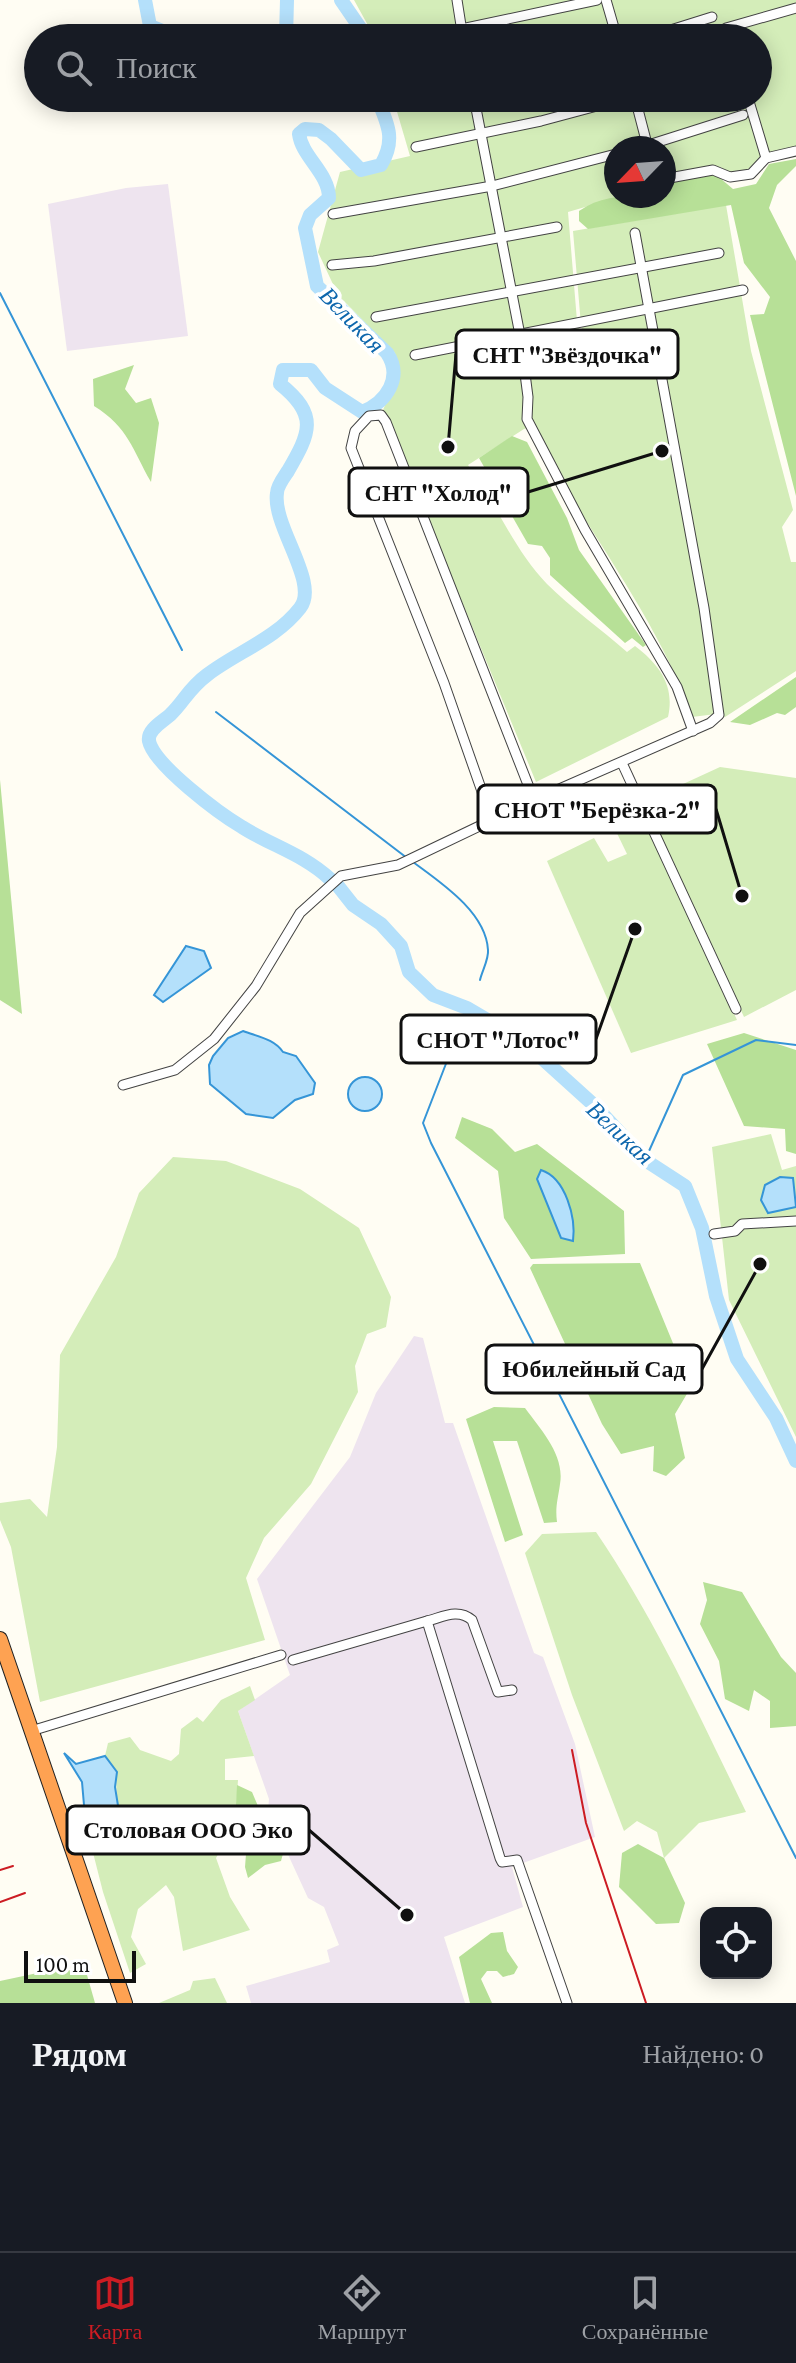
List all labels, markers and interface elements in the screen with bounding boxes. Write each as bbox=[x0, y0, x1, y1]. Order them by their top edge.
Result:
search box bbox=[24, 24, 772, 112]
icon: search bbox=[52, 46, 96, 90]
text: Поиск bbox=[116, 51, 197, 84]
north arrow bbox=[604, 136, 676, 208]
water label: Великая bbox=[315, 281, 390, 358]
callout: СНТ "Звёздочка" bbox=[456, 330, 678, 378]
text: СНТ "Звёздочка" bbox=[472, 341, 662, 368]
callout: СНТ "Холод" bbox=[349, 468, 528, 516]
text: СНТ "Холод" bbox=[365, 479, 511, 506]
callout: СНОТ "Берёзка-2" bbox=[478, 785, 716, 833]
text: СНОТ "Берёзка-2" bbox=[494, 796, 700, 823]
callout: СНОТ "Лотос" bbox=[401, 1015, 596, 1063]
text: СНОТ "Лотос" bbox=[416, 1026, 580, 1053]
water label: Великая bbox=[582, 1095, 659, 1170]
callout: Юбилейный Сад bbox=[486, 1345, 702, 1393]
text: Юбилейный Сад bbox=[502, 1355, 686, 1382]
callout: Столовая ООО Эко bbox=[67, 1806, 309, 1854]
text: Столовая ООО Эко bbox=[83, 1816, 293, 1843]
map controls bbox=[700, 1907, 772, 1979]
button: locate bbox=[700, 1907, 772, 1979]
scale bar bbox=[24, 1947, 136, 1983]
text: 100 m bbox=[36, 1952, 90, 1977]
text: Рядом bbox=[32, 2036, 127, 2073]
text: Найдено: 0 bbox=[643, 2040, 764, 2069]
tab: Карта bbox=[88, 2271, 142, 2345]
tab: Маршрут bbox=[318, 2271, 406, 2345]
tab: Сохранённые bbox=[582, 2271, 708, 2345]

